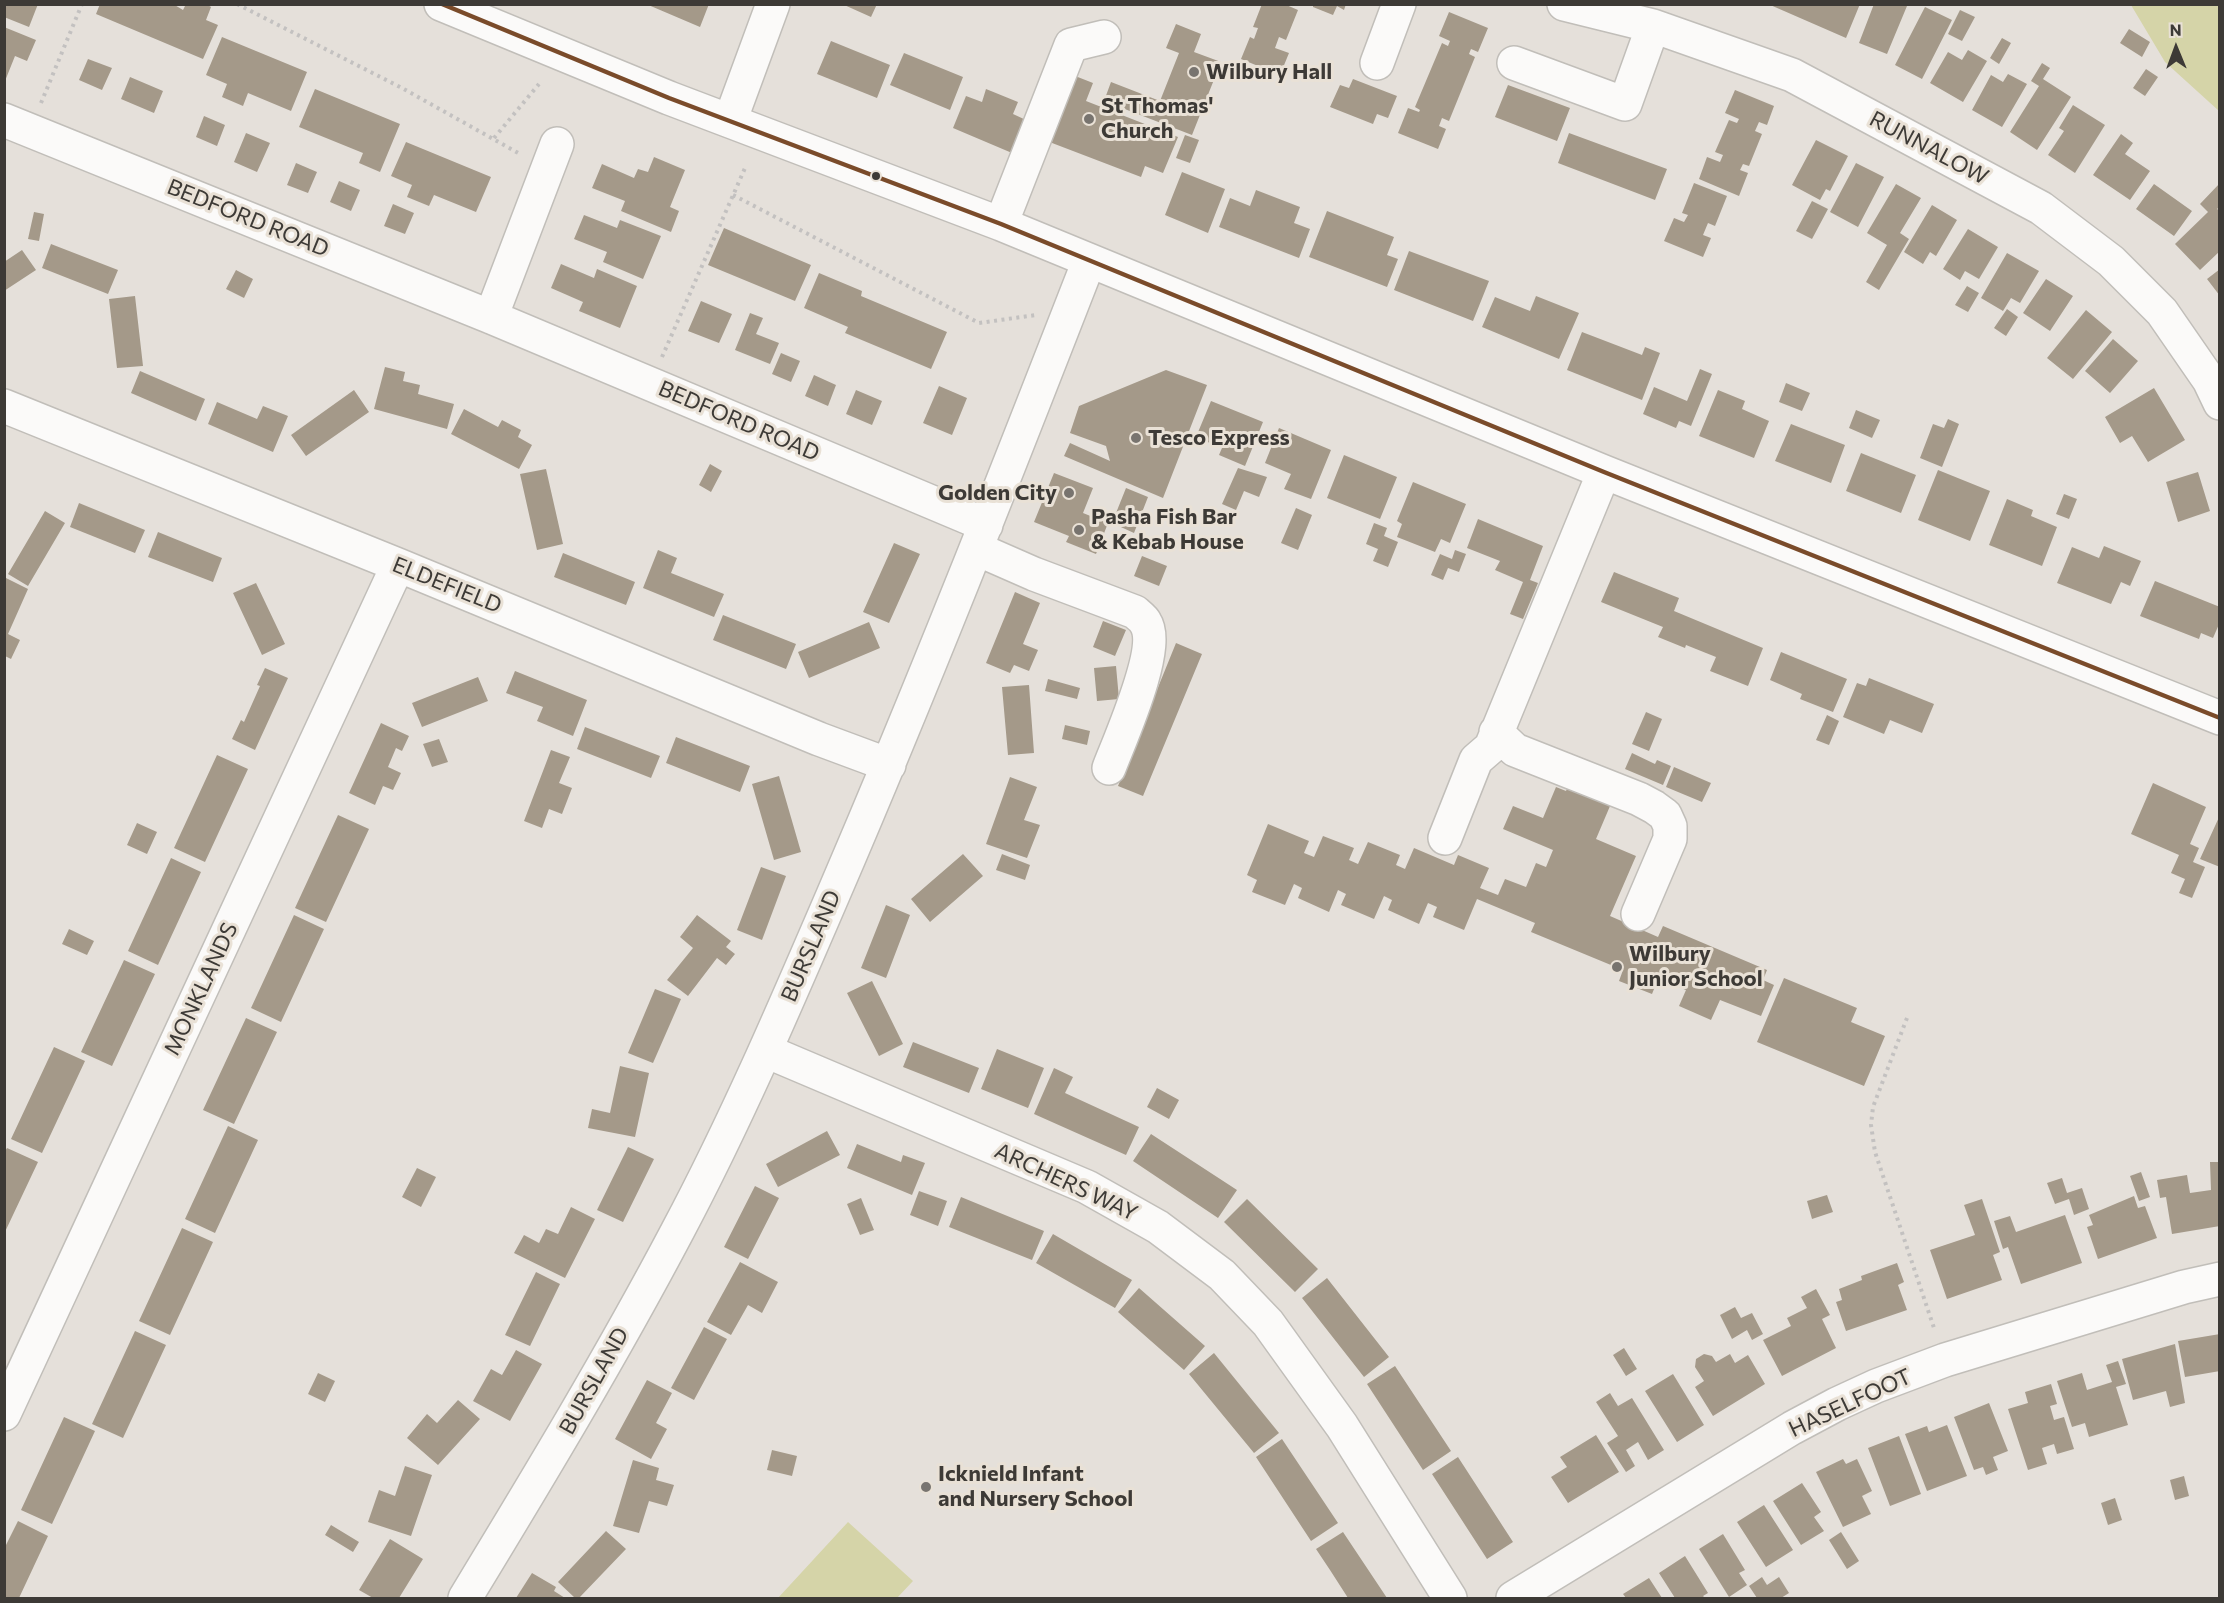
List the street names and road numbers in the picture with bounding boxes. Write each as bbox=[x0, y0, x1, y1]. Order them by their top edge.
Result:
street label: RUNNALOW bbox=[1865, 106, 1993, 190]
street label: BEDFORD ROAD bbox=[163, 173, 333, 263]
street label: BEDFORD ROAD bbox=[655, 375, 823, 467]
street label: ELDEFIELD bbox=[388, 551, 506, 619]
street label: BURSLAND bbox=[776, 886, 846, 1006]
street label: MONKLANDS bbox=[159, 918, 243, 1060]
street label: ARCHERS WAY bbox=[990, 1137, 1142, 1227]
street label: BURSLAND bbox=[554, 1323, 634, 1439]
street label: HASELFOOT bbox=[1785, 1363, 1915, 1443]

